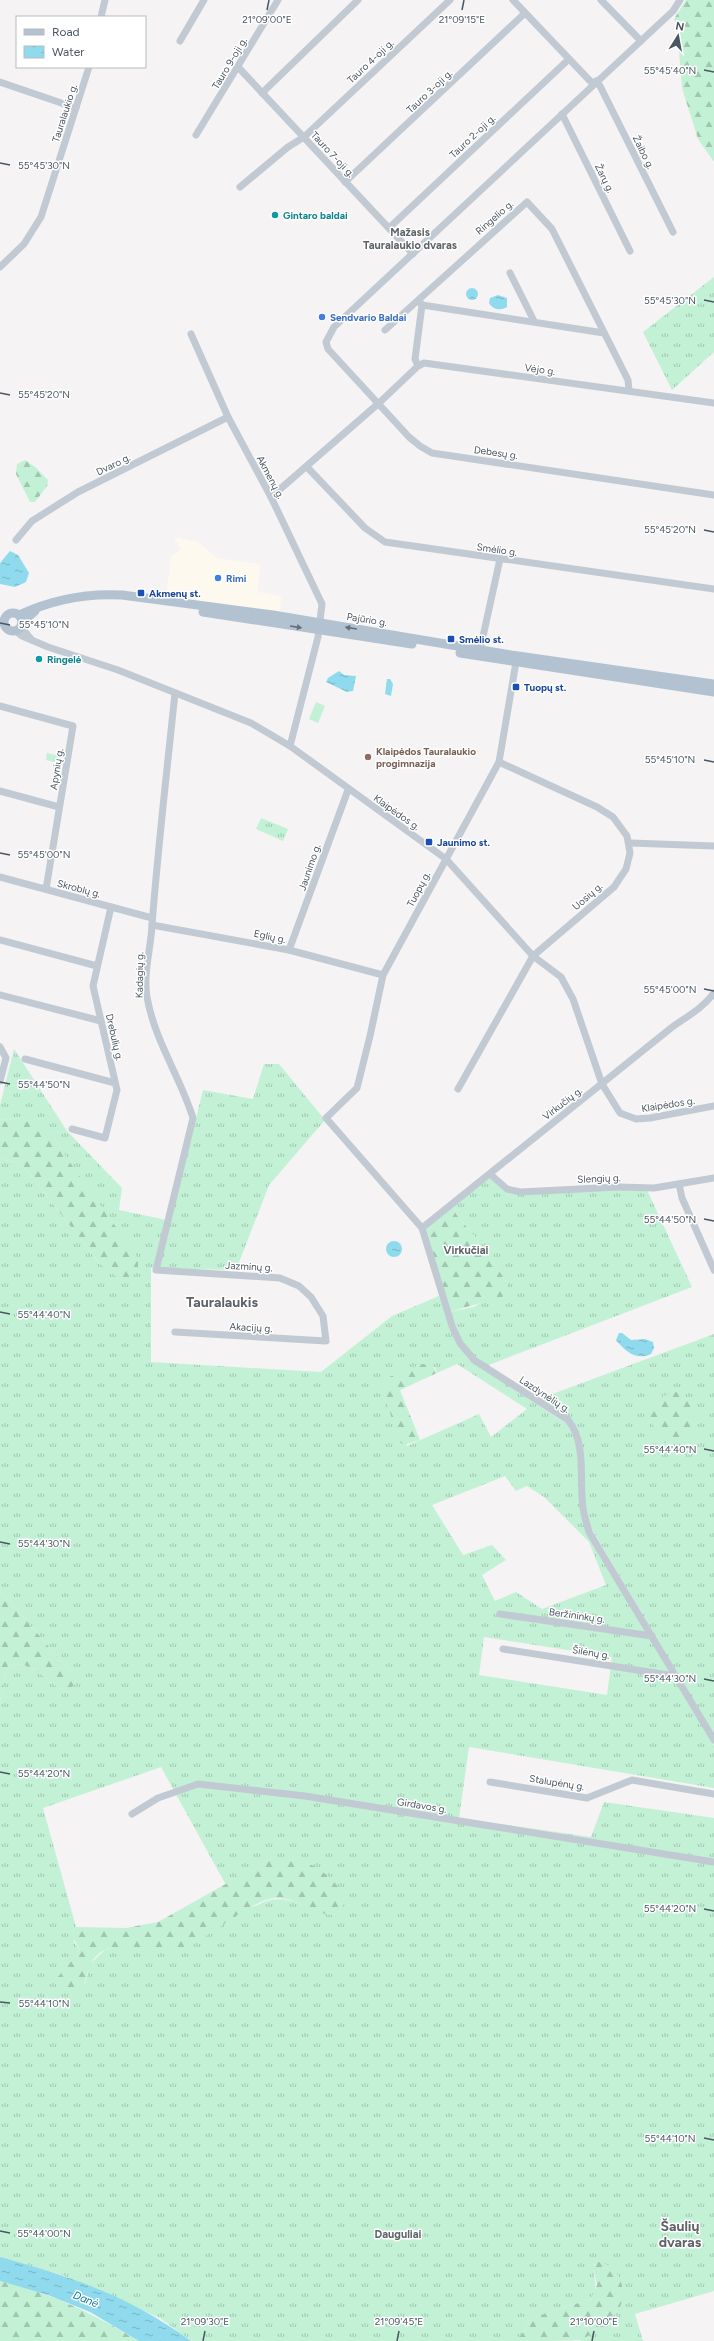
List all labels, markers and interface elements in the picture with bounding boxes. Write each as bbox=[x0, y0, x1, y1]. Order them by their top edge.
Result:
text: 21°09'00"E bbox=[242, 13, 292, 26]
text: 21°09'15"E bbox=[439, 13, 485, 26]
legend bbox=[16, 16, 146, 68]
north arrow bbox=[658, 16, 698, 56]
text: N bbox=[674, 19, 685, 34]
text: Road bbox=[52, 25, 80, 39]
street label: Tauro 9-oji g. bbox=[209, 35, 250, 92]
street label: Tauro 4-oji g. bbox=[344, 37, 396, 86]
text: Water bbox=[52, 45, 84, 59]
text: 55°45'40"N bbox=[644, 64, 696, 77]
street label: Tauro 3-oji g. bbox=[404, 67, 455, 116]
street label: Tauralaukio g. bbox=[49, 82, 80, 144]
street label: Tauro 2-oji g. bbox=[447, 112, 498, 161]
street label: Tauro 7-oji g. bbox=[308, 129, 357, 180]
street label: Žaibo g. bbox=[630, 133, 657, 171]
text: 55°45'30"N bbox=[18, 159, 70, 172]
street label: Žarų g. bbox=[592, 161, 617, 195]
street label: Ringelio g. bbox=[473, 197, 516, 237]
place label: Gintaro baldai bbox=[283, 209, 348, 222]
marker: Gintaro baldai bbox=[270, 210, 280, 220]
district label: Mažasis Tauralaukio dvaras bbox=[363, 226, 457, 252]
text: 55°45'30"N bbox=[644, 294, 696, 307]
place label: Sendvario Baldai bbox=[330, 311, 407, 324]
marker: Sendvario Baldai bbox=[317, 312, 327, 322]
street label: Vėjo g. bbox=[524, 361, 556, 378]
text: 55°45'20"N bbox=[18, 388, 70, 401]
street label: Debesų g. bbox=[473, 443, 519, 462]
street label: Dvaro g. bbox=[94, 451, 133, 478]
street label: Akmenų g. bbox=[254, 453, 287, 501]
text: 55°45'20"N bbox=[644, 523, 696, 536]
street label: Smėlio g. bbox=[476, 540, 518, 559]
place label: Rimi bbox=[226, 572, 247, 585]
marker: Rimi bbox=[213, 573, 223, 583]
place label: Akmenų st. bbox=[149, 587, 201, 600]
marker: Akmenų st. bbox=[136, 588, 146, 598]
street label: Pajūrio g. bbox=[346, 610, 388, 629]
text: 55°45'10"N bbox=[19, 618, 69, 631]
one-way arrow bbox=[289, 624, 302, 630]
one-way arrow bbox=[345, 625, 357, 631]
place label: Smėlio st. bbox=[459, 633, 504, 646]
marker: Smėlio st. bbox=[446, 634, 456, 644]
place label: Ringelė bbox=[47, 653, 82, 666]
marker: Ringelė bbox=[34, 654, 44, 664]
place label: Tuopų st. bbox=[524, 681, 567, 694]
marker: Tuopų st. bbox=[511, 682, 521, 692]
place label: Klaipėdos Tauralaukio progimnazija bbox=[376, 745, 476, 770]
street label: Apynių g. bbox=[47, 747, 66, 791]
marker: Klaipėdos Tauralaukio progimnazija bbox=[363, 752, 373, 762]
text: 55°45'10"N bbox=[645, 753, 695, 766]
street label: Klaipėdos g. bbox=[371, 792, 422, 833]
place label: Jaunimo st. bbox=[437, 836, 490, 849]
marker: Jaunimo st. bbox=[424, 837, 434, 847]
street label: Jaunimo g. bbox=[295, 842, 324, 892]
text: 55°45'00"N bbox=[18, 848, 70, 861]
street label: Tuopų g. bbox=[404, 869, 433, 909]
street label: Skroblų g. bbox=[56, 876, 102, 900]
street label: Uosių g. bbox=[570, 880, 605, 913]
street label: Eglių g. bbox=[253, 927, 287, 946]
street label: Kadagių g. bbox=[133, 952, 146, 998]
text: 55°45'00"N bbox=[644, 983, 696, 996]
street label: Drebulių g. bbox=[103, 1012, 126, 1062]
text: 55°44'50"N bbox=[18, 1078, 70, 1091]
street label: Virkučių g. bbox=[540, 1084, 585, 1123]
street label: Klaipėdos g. bbox=[640, 1094, 696, 1115]
street label: Slengių g. bbox=[577, 1171, 621, 1186]
text: 55°44'50"N bbox=[644, 1213, 696, 1226]
district label: Virkučiai bbox=[444, 1244, 489, 1257]
street label: Jazminų g. bbox=[225, 1259, 273, 1274]
district label: Tauralaukis bbox=[186, 1294, 258, 1311]
text: 55°44'40"N bbox=[17, 1308, 71, 1321]
street label: Akacijų g. bbox=[229, 1320, 273, 1335]
street label: Lazdynėlių g. bbox=[517, 1373, 573, 1416]
text: 55°44'40"N bbox=[643, 1443, 697, 1456]
text: 55°44'30"N bbox=[18, 1537, 70, 1550]
street label: Beržininkų g. bbox=[548, 1605, 606, 1626]
street label: Šilėnų g. bbox=[571, 1643, 611, 1662]
text: 55°44'30"N bbox=[644, 1672, 696, 1685]
text: 55°44'20"N bbox=[18, 1767, 70, 1780]
street label: Stalupėnų g. bbox=[528, 1772, 585, 1793]
street label: Girdavos g. bbox=[396, 1795, 448, 1816]
text: 55°44'20"N bbox=[644, 1902, 696, 1915]
text: 55°44'10"N bbox=[18, 1997, 70, 2010]
text: 55°44'10"N bbox=[644, 2132, 696, 2145]
district label: Šaulių dvaras bbox=[659, 2218, 702, 2251]
text: 55°44'00"N bbox=[17, 2227, 71, 2240]
district label: Dauguliai bbox=[374, 2228, 422, 2241]
water label: Danė bbox=[71, 2289, 100, 2310]
text: 21°09'30"E bbox=[181, 2315, 229, 2328]
text: 21°09'45"E bbox=[375, 2315, 423, 2328]
text: 21°10'00"E bbox=[570, 2315, 618, 2328]

